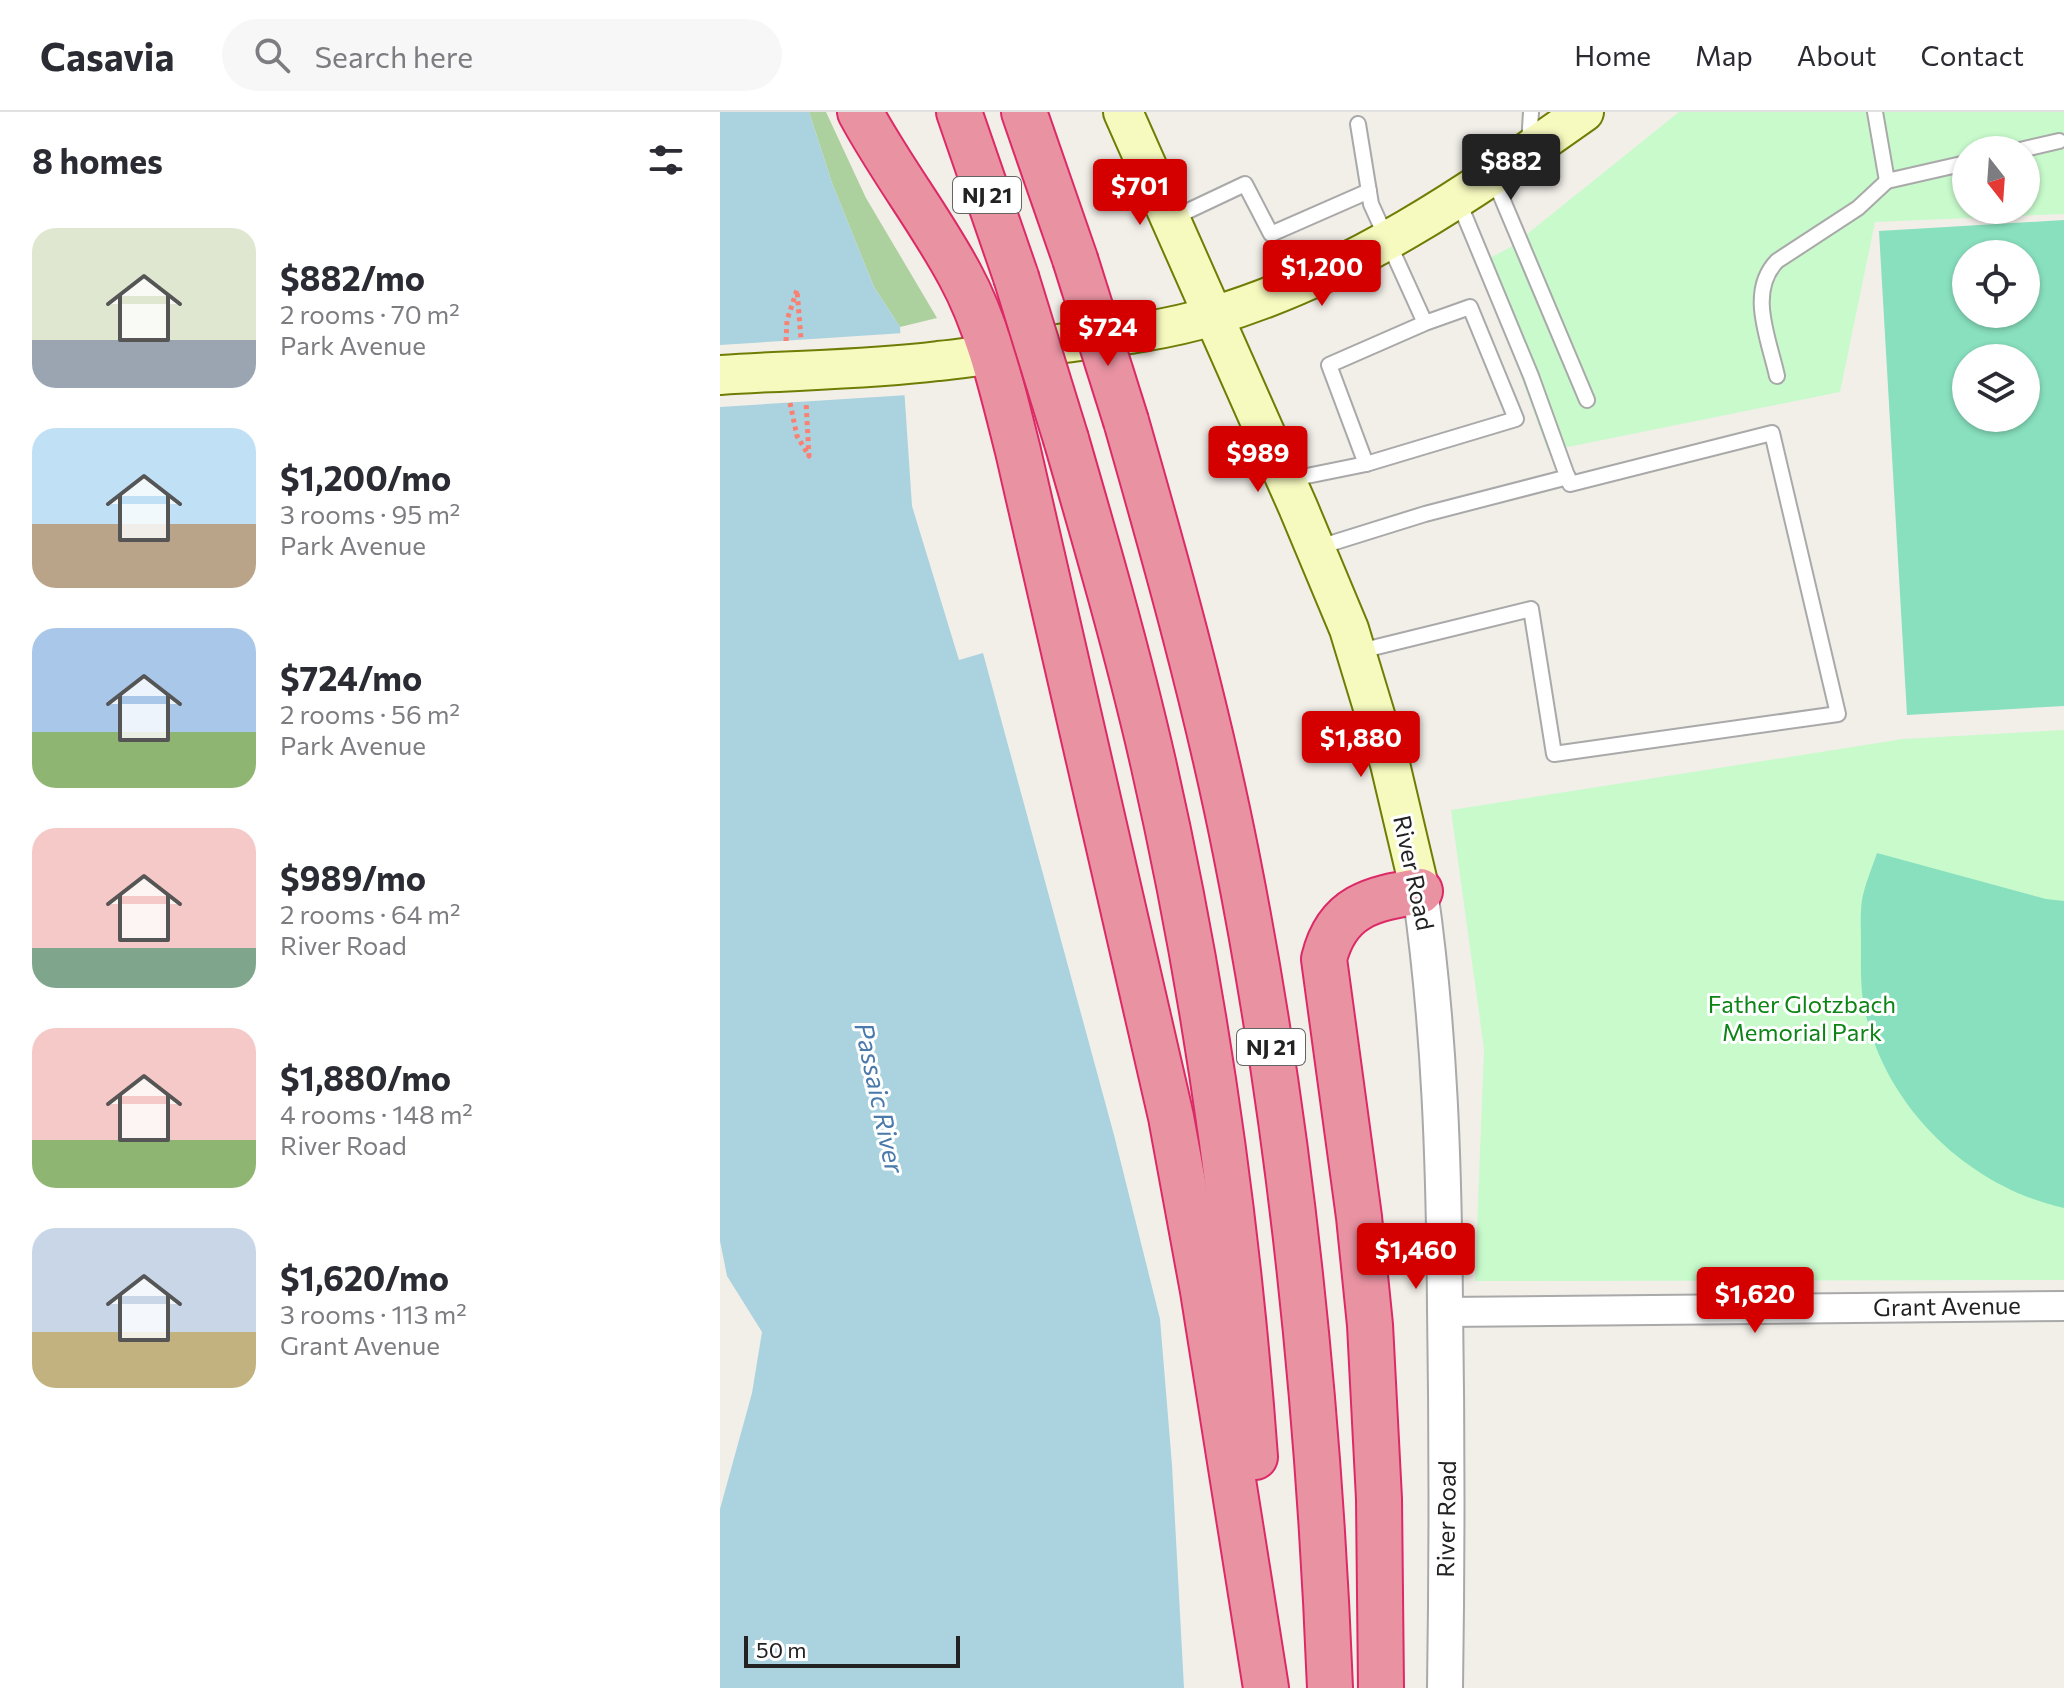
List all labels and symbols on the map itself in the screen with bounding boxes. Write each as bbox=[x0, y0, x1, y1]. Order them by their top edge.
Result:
pin: $882 bbox=[1464, 134, 1558, 202]
north arrow bbox=[1952, 136, 2040, 224]
pin: $701 bbox=[1093, 159, 1187, 227]
road number: NJ 21 bbox=[953, 177, 1021, 213]
pin: $1,200 bbox=[1257, 240, 1387, 308]
pin: $724 bbox=[1061, 300, 1155, 368]
pin: $989 bbox=[1211, 426, 1305, 494]
pin: $1,880 bbox=[1296, 711, 1426, 779]
street label: River Road bbox=[1388, 812, 1441, 933]
park label: Father Glotzbach Memorial Park bbox=[1708, 989, 1896, 1046]
water label: Passaic River bbox=[849, 1020, 912, 1177]
road number: NJ 21 bbox=[1237, 1029, 1305, 1065]
pin: $1,460 bbox=[1351, 1223, 1481, 1291]
pin: $1,620 bbox=[1690, 1267, 1820, 1335]
street label: Grant Avenue bbox=[1873, 1290, 2021, 1321]
street label: River Road bbox=[1430, 1460, 1461, 1578]
scale bar bbox=[744, 1632, 960, 1668]

